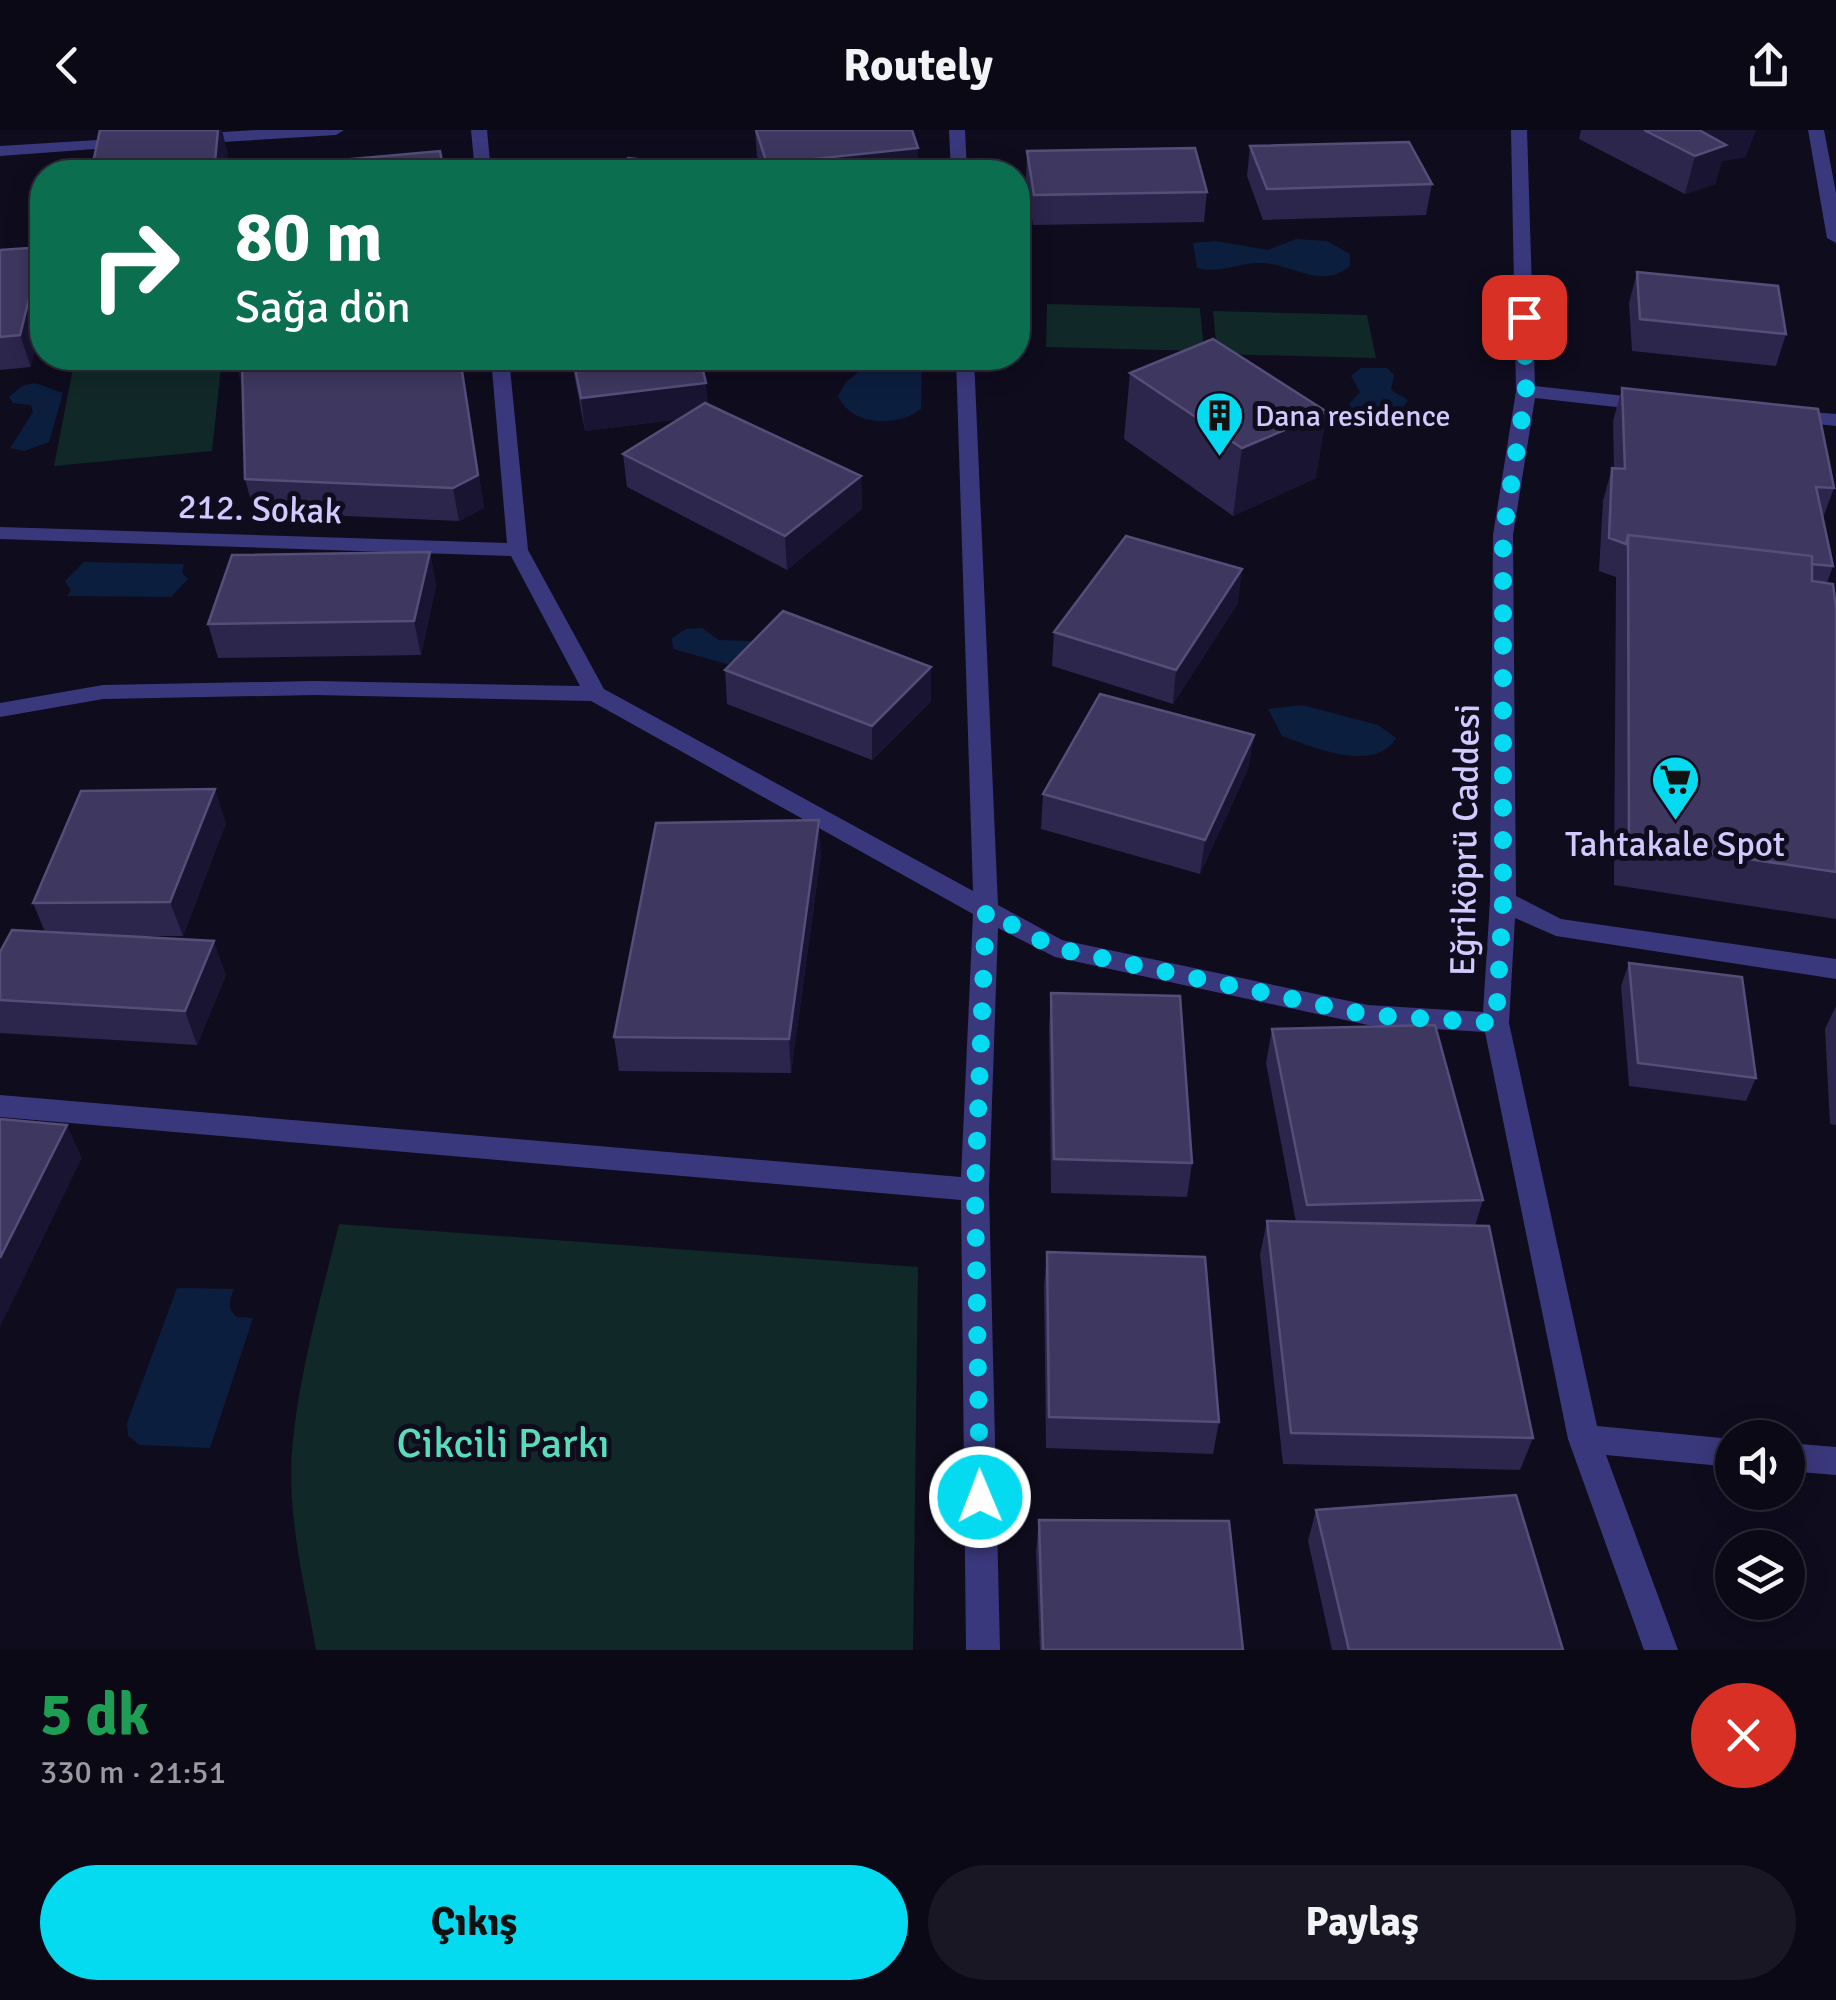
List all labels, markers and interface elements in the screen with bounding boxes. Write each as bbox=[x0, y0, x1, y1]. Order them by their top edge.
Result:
icon: back bbox=[40, 38, 95, 93]
text: Routely bbox=[843, 38, 993, 93]
icon: share bbox=[1741, 38, 1796, 93]
text: 80 m bbox=[235, 194, 383, 280]
icon: right bbox=[70, 200, 200, 330]
pin bbox=[1482, 275, 1567, 360]
text: Sağa dön bbox=[235, 280, 411, 335]
icon: arrive bbox=[1497, 290, 1552, 345]
building icon: Dana residence bbox=[1194, 390, 1246, 458]
place label: Dana residence bbox=[1255, 398, 1451, 435]
street label: 212. Sokak bbox=[177, 485, 343, 533]
street label: Eğriköprü Caddesi bbox=[1441, 704, 1489, 976]
supermarket icon: Tahtakale Spot bbox=[1649, 754, 1701, 822]
place label: Tahtakale Spot bbox=[1565, 823, 1785, 866]
park label: Cikcili Parkı bbox=[396, 1418, 610, 1469]
map controls bbox=[1715, 1420, 1805, 1620]
button: sound bbox=[1715, 1420, 1805, 1510]
position arrow bbox=[928, 1445, 1032, 1549]
button: layers bbox=[1715, 1530, 1805, 1620]
text: 5 dk bbox=[40, 1678, 149, 1752]
button: close bbox=[1691, 1683, 1796, 1788]
text: 330 m · 21:51 bbox=[40, 1753, 226, 1792]
button: Çıkış bbox=[40, 1865, 908, 1980]
button: Paylaş bbox=[928, 1865, 1796, 1980]

